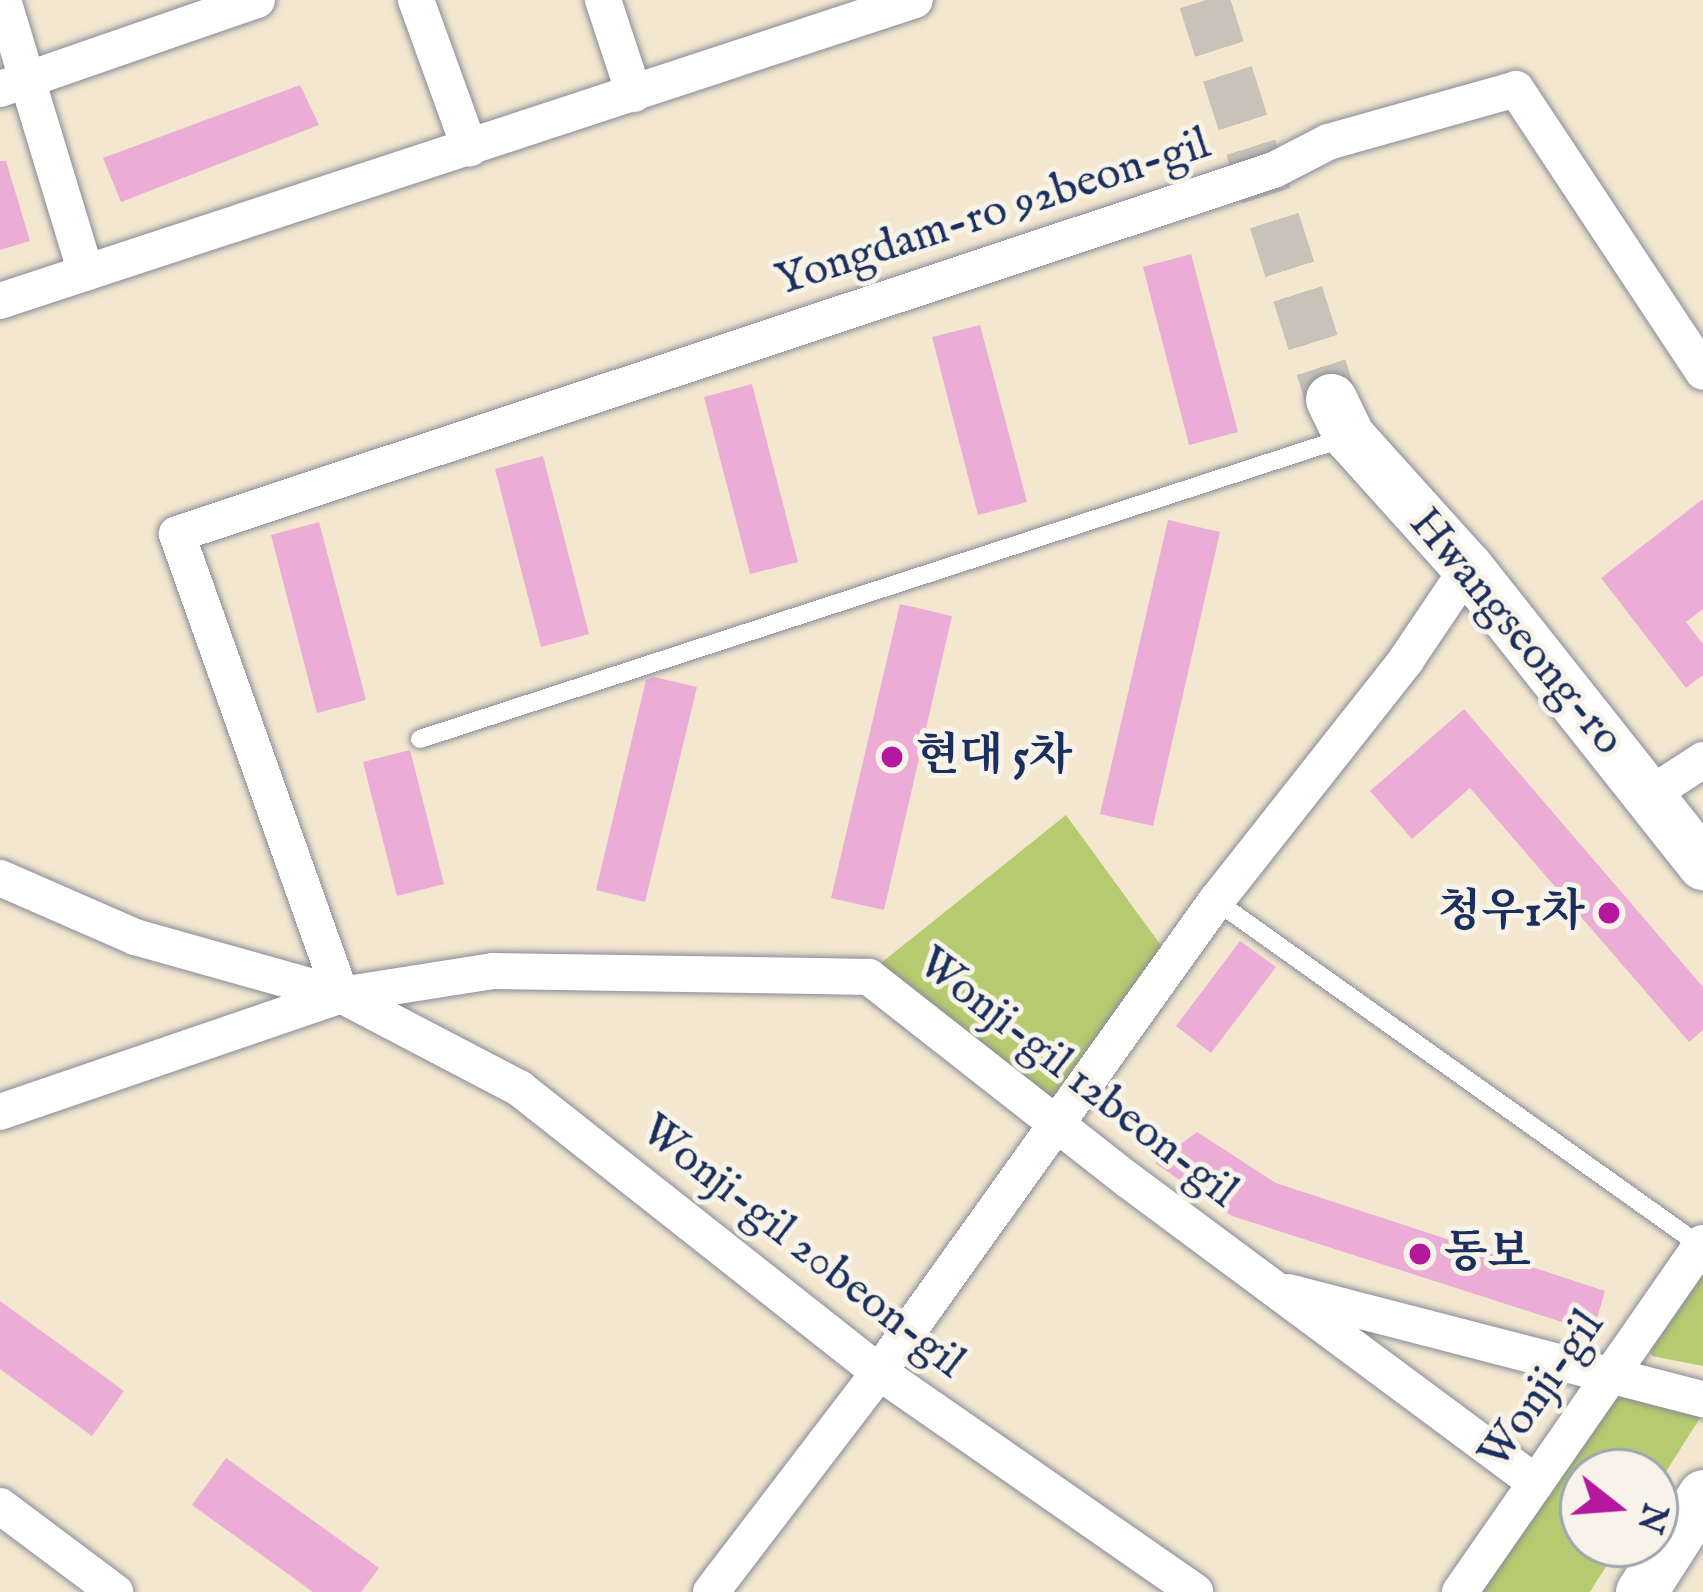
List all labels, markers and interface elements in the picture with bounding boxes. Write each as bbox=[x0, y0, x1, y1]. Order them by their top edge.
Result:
street label: Yongdam-ro 92beon-gil bbox=[769, 117, 1217, 309]
street label: Hwangseong-ro bbox=[1397, 498, 1635, 766]
place label: 현대 5차 bbox=[916, 730, 1073, 784]
marker: 현대 5차 bbox=[879, 744, 905, 770]
place label: 청우1차 bbox=[1438, 886, 1585, 940]
marker: 청우1차 bbox=[1596, 900, 1622, 926]
street label: Wonji-gil 12beon-gil bbox=[906, 936, 1248, 1220]
street label: Wonji-gil 20beon-gil bbox=[629, 1104, 975, 1390]
place label: 동보 bbox=[1444, 1227, 1531, 1281]
marker: 동보 bbox=[1407, 1241, 1433, 1267]
street label: Wonji-gil bbox=[1468, 1300, 1616, 1480]
north arrow bbox=[1559, 1448, 1679, 1568]
text: N bbox=[1626, 1498, 1675, 1537]

